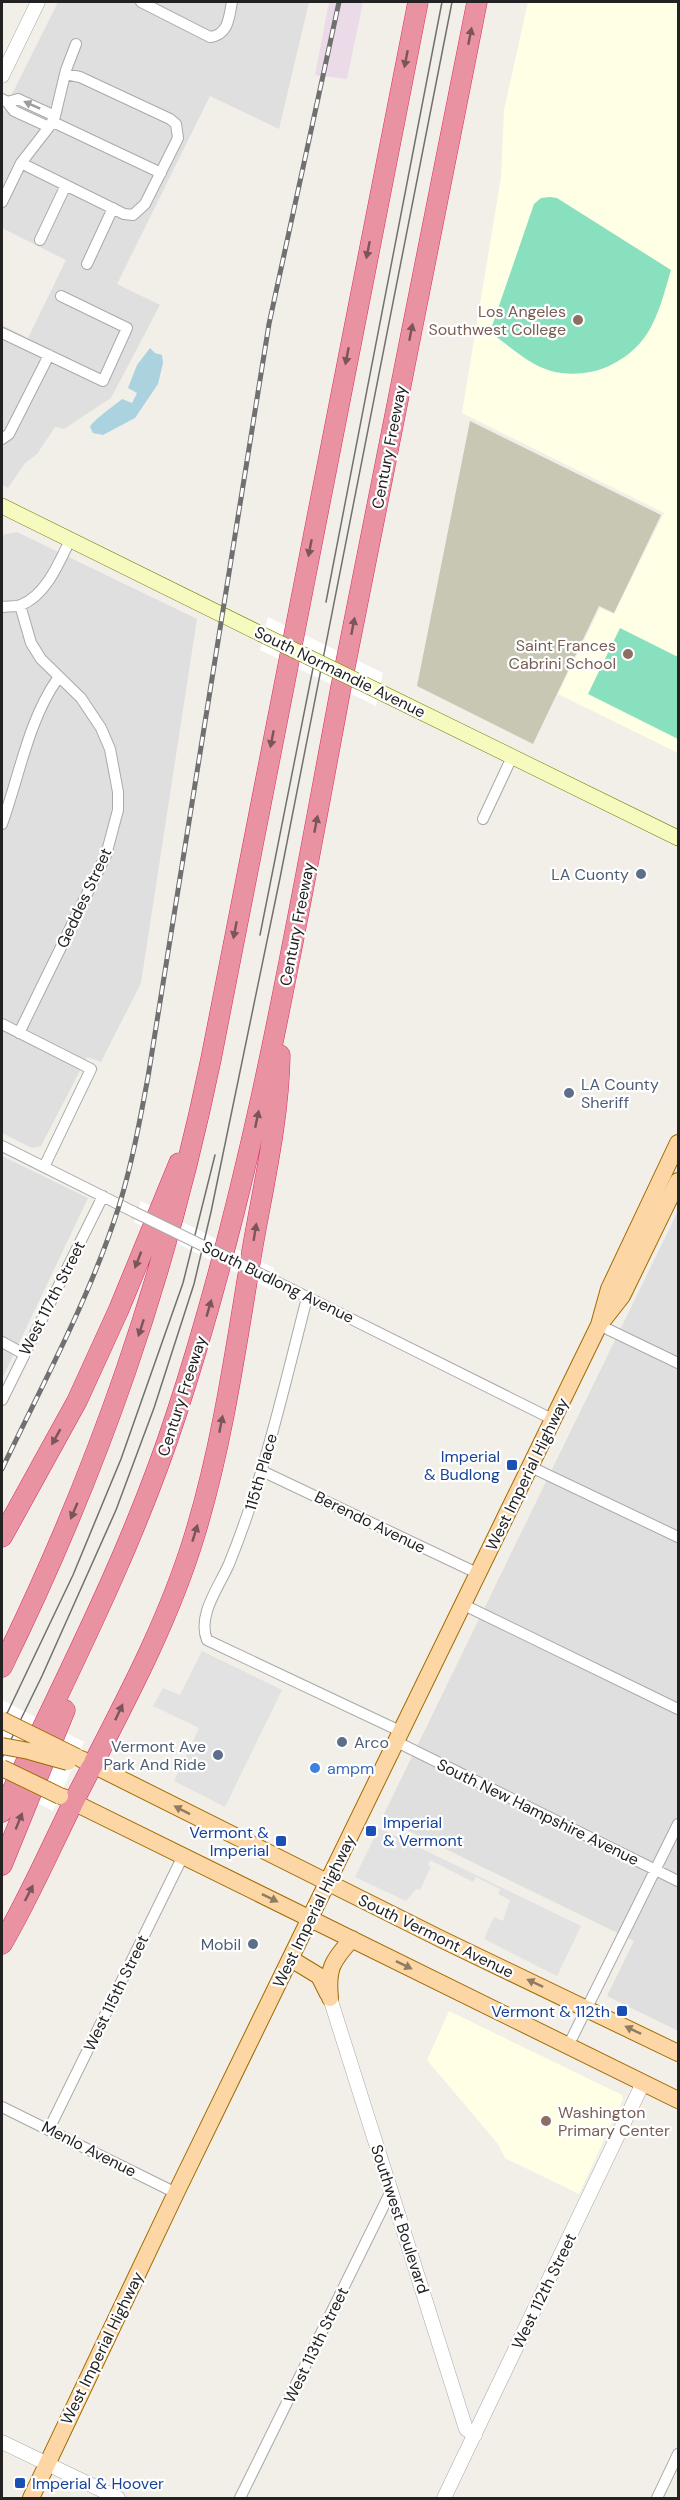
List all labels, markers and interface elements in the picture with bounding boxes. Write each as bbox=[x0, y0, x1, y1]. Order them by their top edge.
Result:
one-way arrow bbox=[466, 26, 475, 45]
one-way arrow bbox=[401, 50, 410, 69]
one-way arrow bbox=[23, 100, 41, 109]
one-way arrow bbox=[363, 241, 372, 260]
place label: Los Angeles Southwest College bbox=[429, 301, 566, 340]
marker: Los Angeles Southwest College bbox=[571, 313, 585, 327]
one-way arrow bbox=[407, 322, 416, 341]
one-way arrow bbox=[342, 347, 351, 366]
street label: Century Freeway bbox=[367, 383, 411, 511]
one-way arrow bbox=[305, 538, 314, 557]
one-way arrow bbox=[349, 617, 358, 636]
street label: South Normandie Avenue bbox=[251, 621, 429, 723]
place label: Saint Frances Cabrini School bbox=[509, 635, 616, 674]
marker: Saint Frances Cabrini School bbox=[621, 647, 635, 661]
one-way arrow bbox=[267, 730, 276, 749]
one-way arrow bbox=[312, 815, 321, 834]
street label: Geddes Street bbox=[52, 845, 116, 951]
street label: Century Freeway bbox=[275, 860, 319, 988]
place label: LA Cuonty bbox=[551, 864, 629, 885]
marker: LA Cuonty bbox=[634, 867, 648, 881]
one-way arrow bbox=[230, 921, 239, 940]
place label: LA County Sheriff bbox=[581, 1074, 659, 1113]
marker: LA County Sheriff bbox=[562, 1086, 576, 1100]
one-way arrow bbox=[253, 1109, 262, 1128]
one-way arrow bbox=[251, 1222, 260, 1241]
street label: South Budlong Avenue bbox=[199, 1236, 357, 1328]
street label: West 117th Street bbox=[14, 1237, 90, 1359]
one-way arrow bbox=[133, 1252, 143, 1270]
one-way arrow bbox=[205, 1299, 215, 1317]
one-way arrow bbox=[136, 1319, 146, 1337]
street label: Century Freeway bbox=[153, 1333, 211, 1459]
street label: West Imperial Highway bbox=[481, 1394, 573, 1554]
one-way arrow bbox=[217, 1414, 226, 1433]
one-way arrow bbox=[51, 1429, 61, 1446]
street label: 115th Place bbox=[240, 1431, 282, 1513]
place label: Imperial & Budlong bbox=[424, 1446, 500, 1485]
marker: Imperial & Budlong bbox=[505, 1458, 519, 1472]
street label: Berendo Avenue bbox=[311, 1486, 429, 1558]
one-way arrow bbox=[69, 1502, 79, 1520]
one-way arrow bbox=[191, 1524, 200, 1542]
one-way arrow bbox=[114, 1704, 123, 1721]
place label: Arco bbox=[354, 1732, 389, 1753]
marker: Arco bbox=[335, 1735, 349, 1749]
place label: Vermont Ave Park And Ride bbox=[104, 1736, 206, 1775]
marker: Vermont Ave Park And Ride bbox=[211, 1748, 225, 1762]
street label: South New Hampshire Avenue bbox=[434, 1754, 642, 1870]
place label: ampm bbox=[327, 1758, 374, 1779]
marker: ampm bbox=[308, 1761, 322, 1775]
one-way arrow bbox=[174, 1805, 191, 1814]
one-way arrow bbox=[15, 1812, 24, 1830]
place label: Imperial & Vermont bbox=[383, 1812, 463, 1851]
place label: Vermont & Imperial bbox=[189, 1822, 269, 1861]
marker: Imperial & Vermont bbox=[364, 1824, 378, 1838]
street label: West Imperial Highway bbox=[268, 1831, 360, 1991]
marker: Vermont & Imperial bbox=[274, 1834, 288, 1848]
one-way arrow bbox=[24, 1884, 34, 1901]
street label: South Vermont Avenue bbox=[355, 1889, 517, 1983]
one-way arrow bbox=[262, 1894, 279, 1903]
street label: West 115th Street bbox=[79, 1931, 153, 2055]
place label: Mobil bbox=[201, 1934, 241, 1955]
marker: Mobil bbox=[246, 1937, 260, 1951]
one-way arrow bbox=[395, 1960, 413, 1970]
one-way arrow bbox=[526, 1979, 543, 1988]
place label: Vermont & 112th bbox=[491, 2001, 610, 2022]
marker: Vermont & 112th bbox=[615, 2004, 629, 2018]
one-way arrow bbox=[625, 2026, 642, 2035]
place label: Washington Primary Center bbox=[558, 2102, 670, 2141]
marker: Washington Primary Center bbox=[539, 2114, 553, 2128]
street label: Menlo Avenue bbox=[38, 2116, 140, 2182]
street label: Southwest Boulevard bbox=[366, 2142, 434, 2296]
street label: West 112th Street bbox=[507, 2230, 581, 2352]
street label: West Imperial Highway bbox=[56, 2268, 148, 2428]
street label: West 113th Street bbox=[279, 2284, 353, 2406]
place label: Imperial & Hoover bbox=[32, 2473, 164, 2494]
marker: Imperial & Hoover bbox=[13, 2476, 27, 2490]

